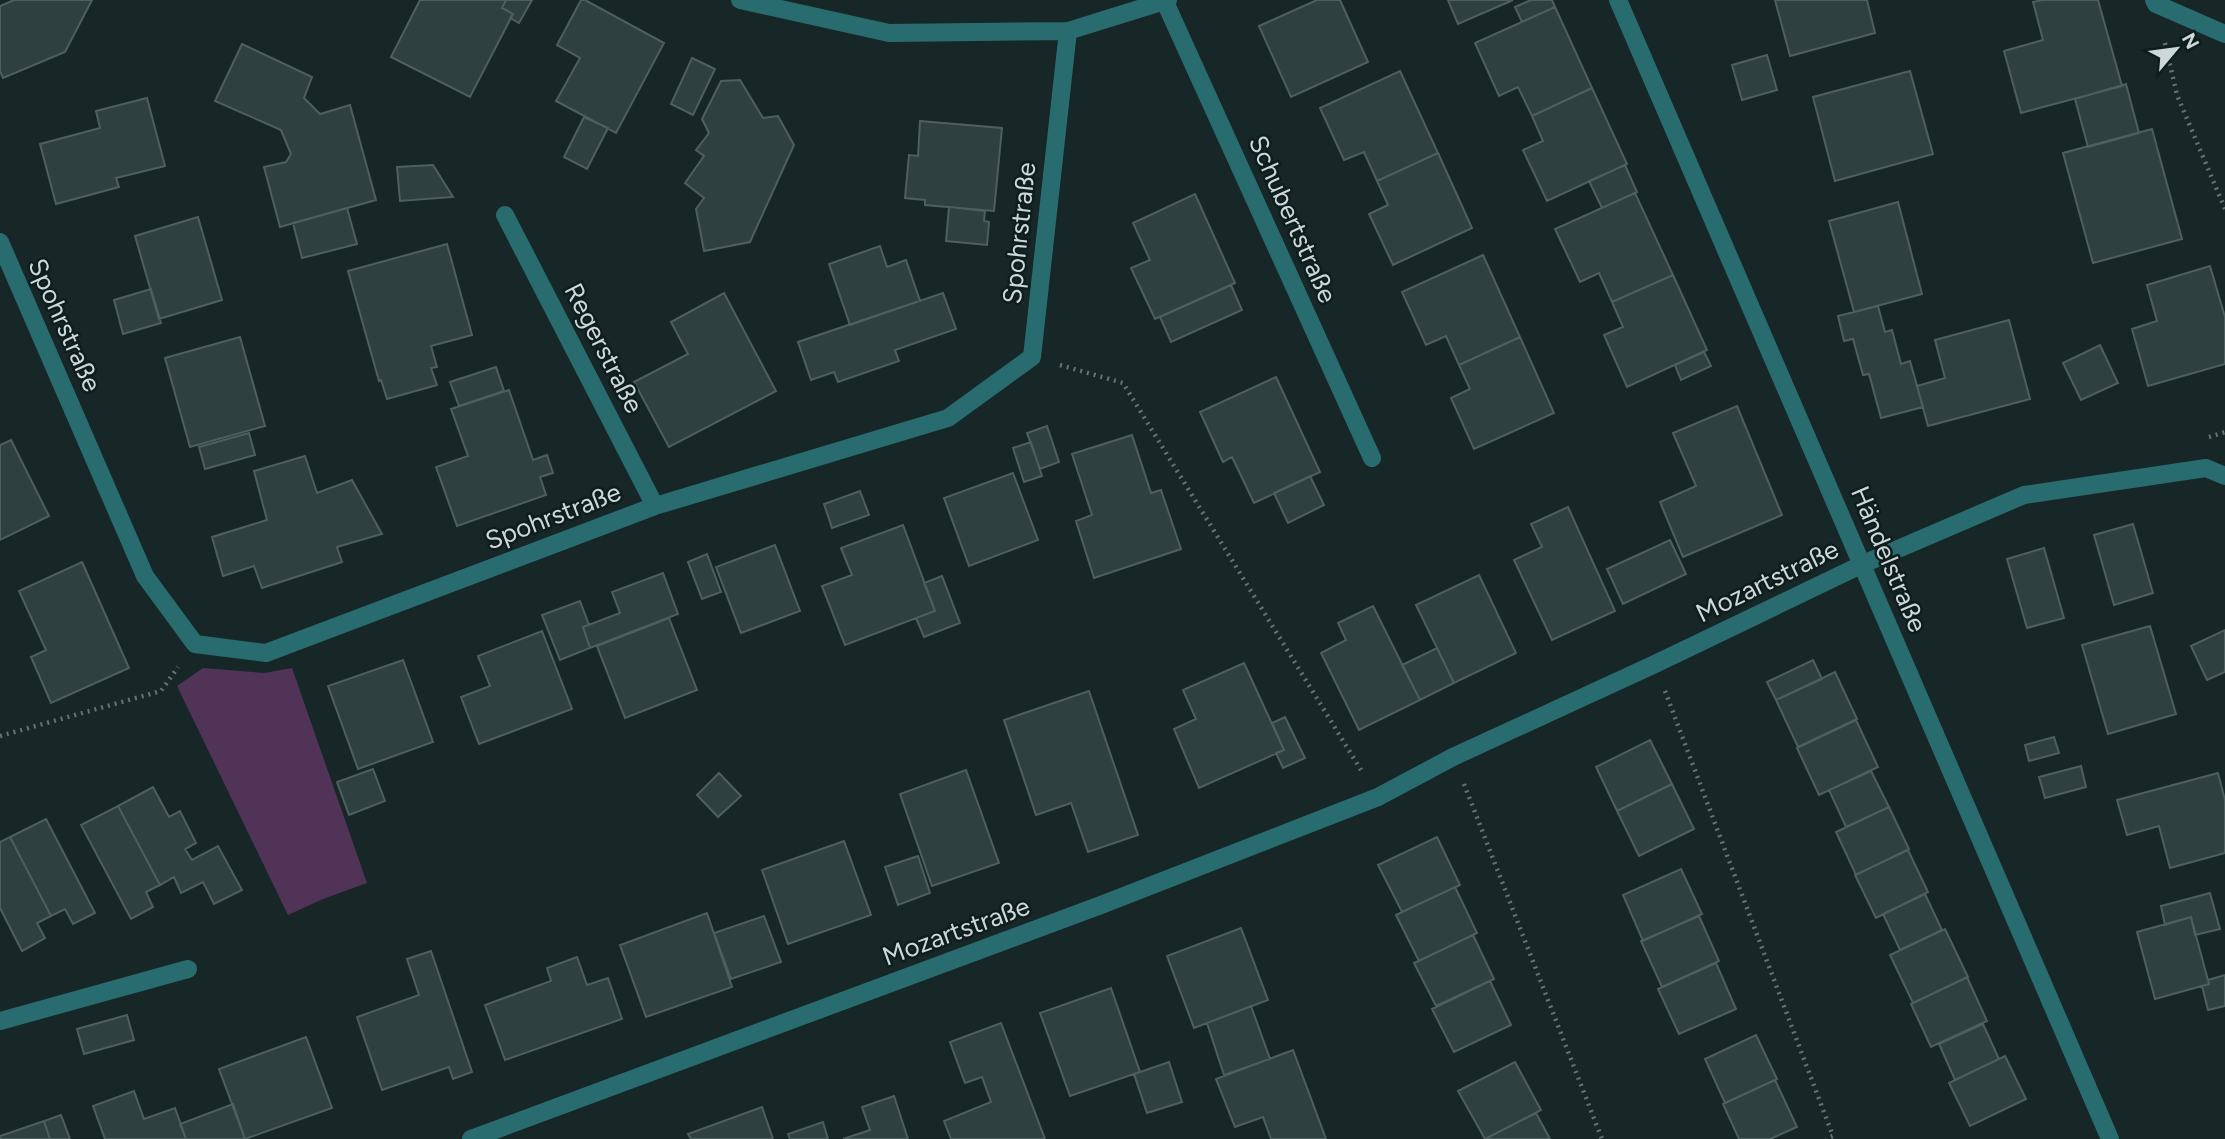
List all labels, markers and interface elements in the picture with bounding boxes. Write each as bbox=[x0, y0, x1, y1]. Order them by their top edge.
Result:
north arrow bbox=[2141, 14, 2211, 84]
text: N bbox=[2177, 29, 2204, 53]
street label: Schubertstraße bbox=[1242, 130, 1344, 308]
street label: Spohrstraße bbox=[996, 160, 1042, 306]
street label: Spohrstraße bbox=[21, 253, 109, 397]
street label: Regerstraße bbox=[558, 278, 650, 418]
street label: Spohrstraße bbox=[481, 476, 625, 556]
street label: Händelstraße bbox=[1844, 481, 1934, 637]
street label: Mozartstraße bbox=[1691, 533, 1843, 629]
street label: Mozartstraße bbox=[878, 890, 1034, 972]

